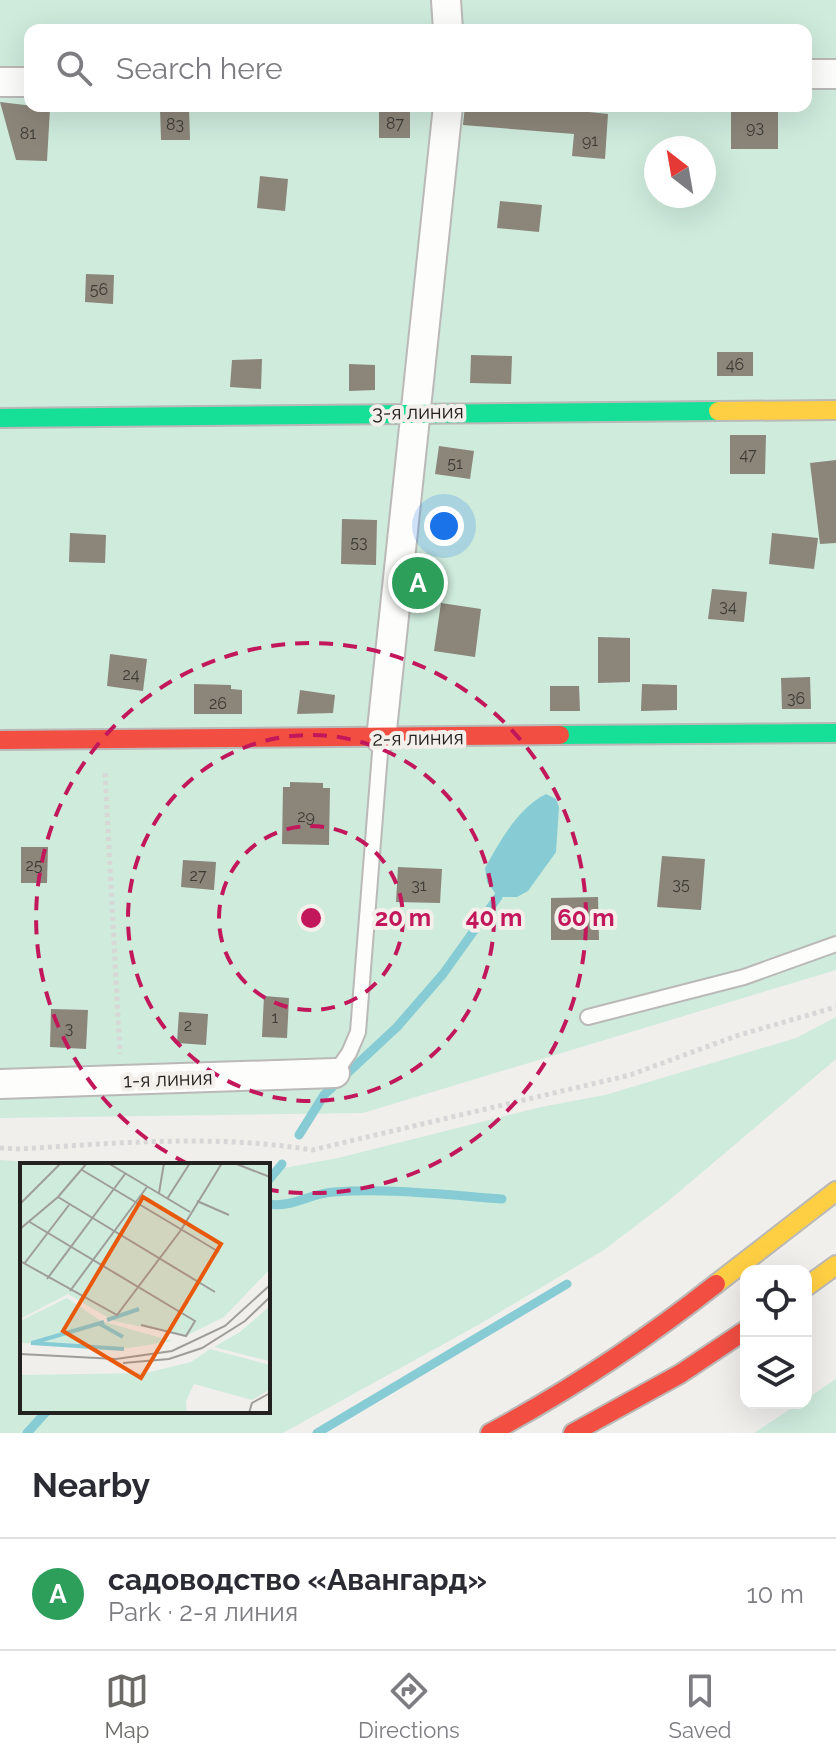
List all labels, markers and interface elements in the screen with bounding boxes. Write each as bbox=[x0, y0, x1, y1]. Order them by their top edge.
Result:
search box bbox=[24, 24, 812, 112]
icon: search bbox=[52, 46, 96, 90]
text: Search here bbox=[116, 51, 283, 86]
house number: 87 bbox=[386, 114, 404, 133]
house number: 83 bbox=[166, 115, 184, 134]
house number: 93 bbox=[746, 118, 764, 137]
house number: 81 bbox=[20, 124, 36, 143]
house number: 91 bbox=[582, 131, 598, 150]
north arrow bbox=[644, 136, 716, 208]
house number: 56 bbox=[90, 280, 108, 299]
house number: 46 bbox=[726, 355, 744, 374]
street label: 3-я линия bbox=[372, 399, 464, 425]
house number: 47 bbox=[739, 445, 757, 464]
house number: 51 bbox=[447, 454, 463, 473]
your location bbox=[424, 506, 464, 546]
house number: 53 bbox=[350, 533, 368, 552]
pin: A bbox=[392, 553, 444, 613]
house number: 34 bbox=[719, 597, 737, 616]
house number: 24 bbox=[122, 665, 140, 684]
house number: 36 bbox=[787, 689, 805, 708]
house number: 26 bbox=[209, 694, 227, 713]
street label: 2-я линия bbox=[372, 725, 464, 751]
house number: 29 bbox=[297, 807, 315, 826]
house number: 25 bbox=[25, 856, 43, 875]
house number: 27 bbox=[190, 866, 207, 885]
house number: 35 bbox=[672, 875, 690, 894]
house number: 31 bbox=[411, 876, 427, 895]
text: 20 m bbox=[375, 903, 431, 932]
text: 40 m bbox=[466, 903, 522, 932]
text: 60 m bbox=[557, 903, 615, 932]
centre of rings bbox=[297, 904, 325, 932]
house number: 1 bbox=[272, 1008, 279, 1027]
house number: 2 bbox=[184, 1016, 192, 1035]
house number: 3 bbox=[65, 1019, 73, 1038]
street label: 1-я линия bbox=[123, 1065, 213, 1093]
inset map bbox=[20, 1163, 270, 1413]
map controls bbox=[740, 1265, 812, 1409]
button: locate bbox=[740, 1265, 812, 1337]
button: layers bbox=[740, 1337, 812, 1409]
text: Nearby bbox=[32, 1465, 150, 1505]
text: садоводство «Авангард» bbox=[108, 1562, 487, 1597]
text: A bbox=[49, 1579, 67, 1609]
text: 10 m bbox=[746, 1579, 804, 1609]
text: Park · 2-я линия bbox=[108, 1597, 298, 1627]
tab: Map bbox=[104, 1669, 149, 1743]
tab: Directions bbox=[358, 1669, 460, 1743]
tab: Saved bbox=[669, 1669, 732, 1743]

